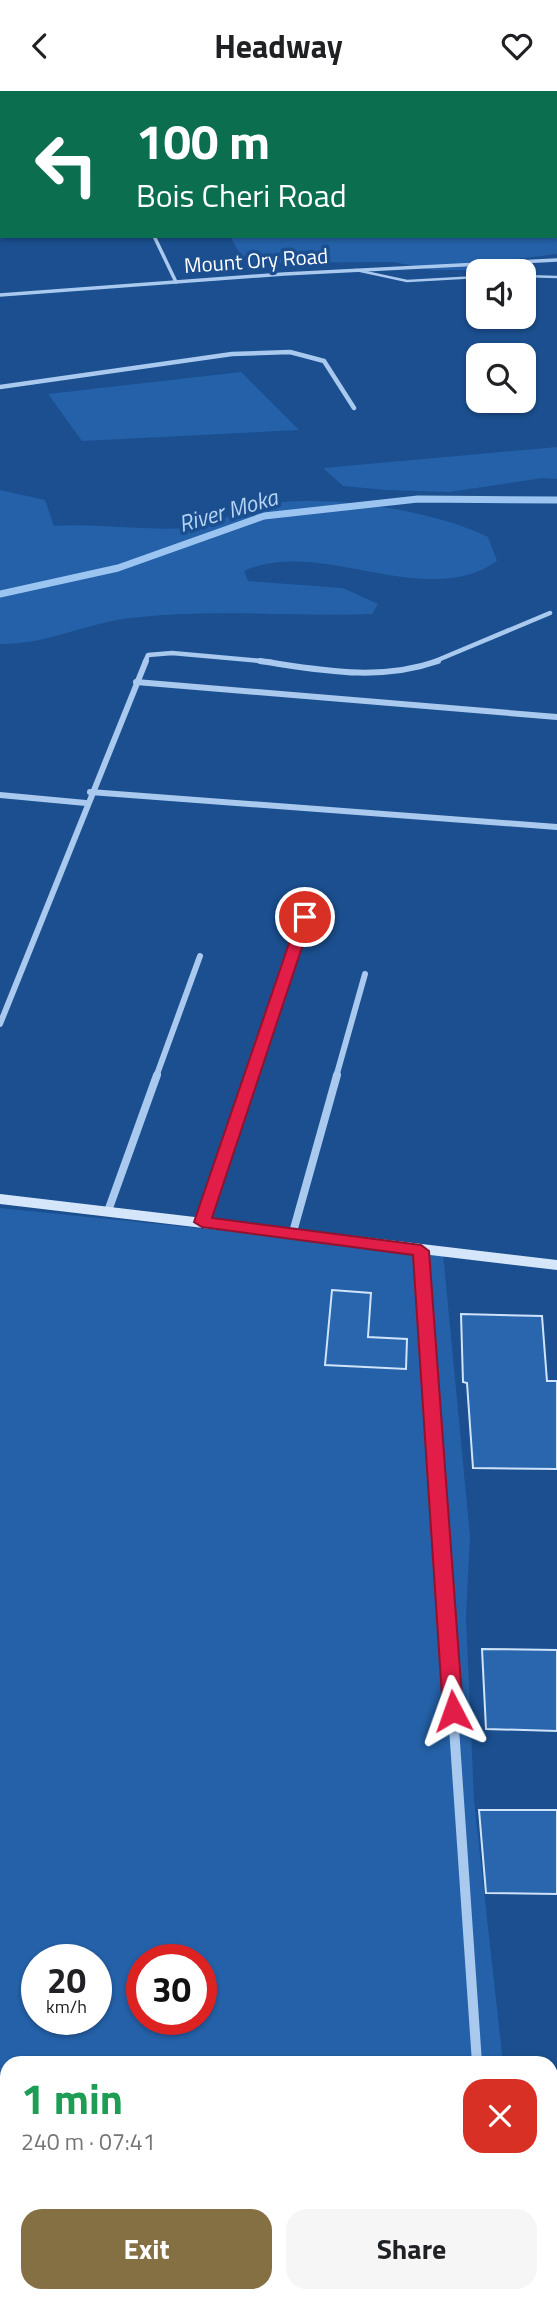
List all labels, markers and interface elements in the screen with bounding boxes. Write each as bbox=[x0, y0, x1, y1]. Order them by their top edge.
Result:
text: Headway bbox=[214, 22, 343, 70]
icon: back bbox=[21, 27, 59, 65]
icon: heart bbox=[498, 27, 536, 65]
text: 100 m bbox=[136, 103, 270, 178]
icon: left bbox=[21, 119, 112, 210]
text: Bois Cheri Road bbox=[136, 171, 347, 219]
street label: Mount Ory Road bbox=[183, 239, 329, 281]
map controls bbox=[466, 259, 536, 413]
button: sound bbox=[466, 259, 536, 329]
button: search bbox=[466, 343, 536, 413]
water label: River Moka bbox=[174, 479, 283, 541]
pin bbox=[275, 887, 335, 947]
icon: arrive bbox=[286, 898, 324, 936]
position arrow bbox=[416, 1674, 490, 1748]
speed limit sign: 30 bbox=[126, 1944, 217, 2035]
text: 20 bbox=[47, 1953, 86, 2007]
text: km/h bbox=[46, 1993, 87, 2020]
text: 1 min bbox=[21, 2066, 123, 2130]
button: close bbox=[463, 2079, 537, 2153]
text: 240 m · 07:41 bbox=[21, 2124, 156, 2159]
button: Exit bbox=[21, 2209, 272, 2289]
button: Share bbox=[286, 2209, 537, 2289]

